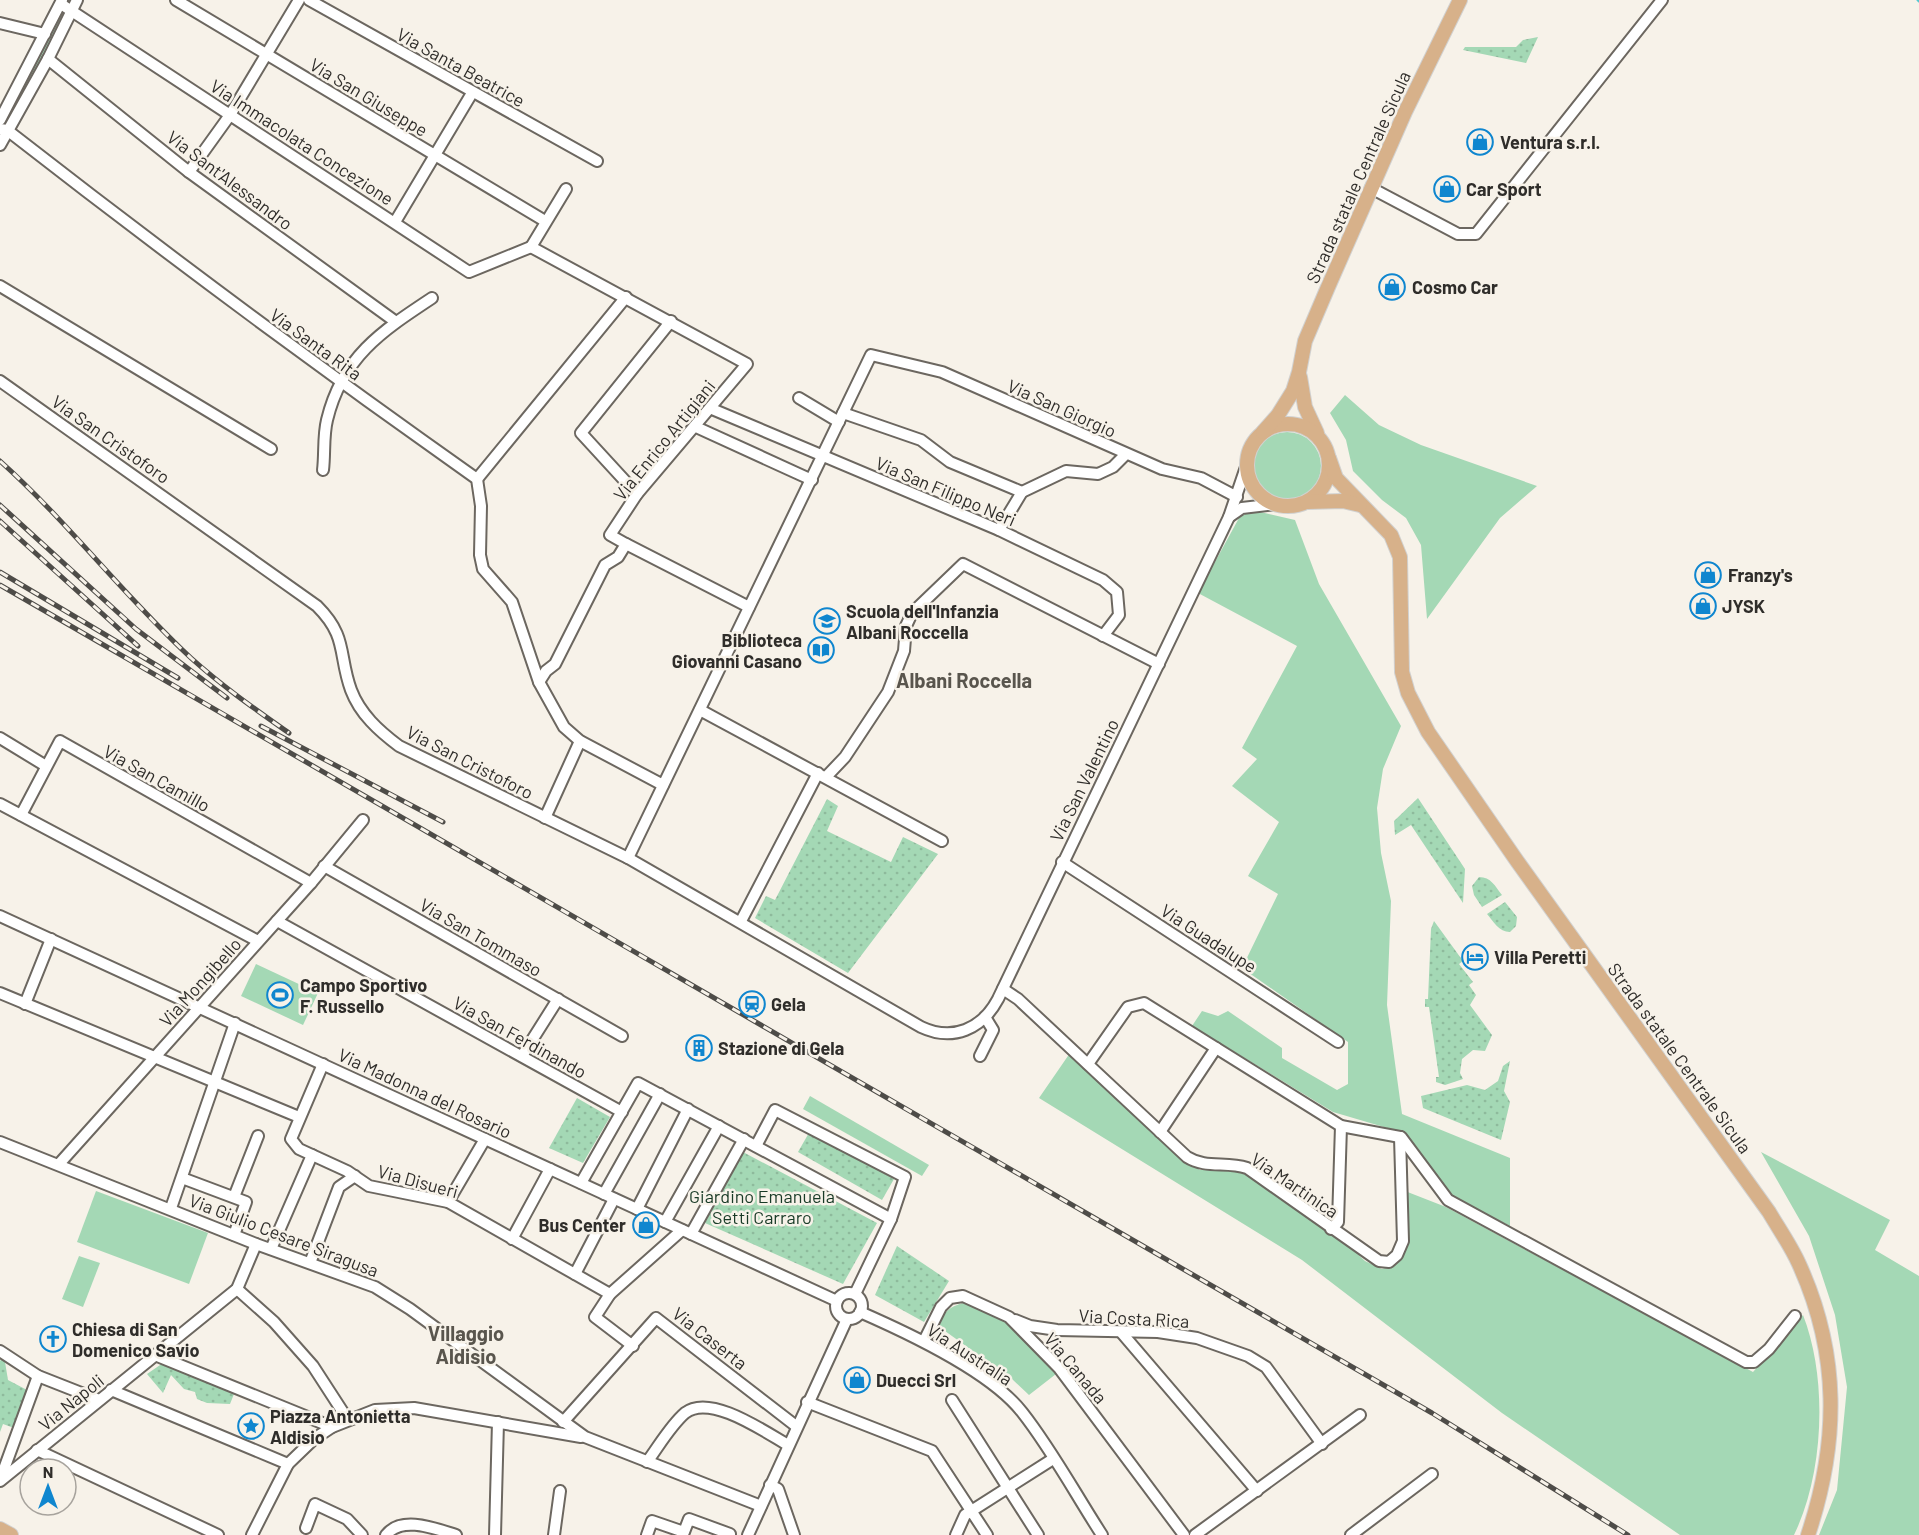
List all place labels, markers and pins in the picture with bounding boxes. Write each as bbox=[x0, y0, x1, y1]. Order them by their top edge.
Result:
shop icon: Ventura s.r.l. bbox=[1465, 127, 1495, 157]
place label: Ventura s.r.l. bbox=[1500, 131, 1600, 153]
shop icon: Car Sport bbox=[1432, 174, 1462, 204]
place label: Car Sport bbox=[1466, 178, 1542, 200]
shop icon: Cosmo Car bbox=[1377, 272, 1407, 302]
place label: Cosmo Car bbox=[1412, 276, 1498, 298]
shop icon: Franzy's bbox=[1693, 560, 1723, 590]
place label: Franzy's bbox=[1728, 564, 1793, 586]
shop icon: JYSK bbox=[1688, 591, 1718, 621]
place label: JYSK bbox=[1722, 595, 1765, 617]
place label: Scuola dell'Infanzia Albani Roccella bbox=[846, 600, 999, 643]
school or university icon: Scuola dell'Infanzia Albani Roccella bbox=[812, 606, 842, 636]
place label: Biblioteca Giovanni Casano bbox=[672, 629, 802, 672]
library icon: Biblioteca Giovanni Casano bbox=[806, 635, 836, 665]
hotel icon: Villa Peretti bbox=[1460, 942, 1490, 972]
place label: Villa Peretti bbox=[1494, 946, 1586, 968]
place label: Campo Sportivo F. Russello bbox=[300, 974, 427, 1017]
sports icon: Campo Sportivo F. Russello bbox=[265, 980, 295, 1010]
station icon: Gela bbox=[737, 989, 767, 1019]
place label: Gela bbox=[771, 993, 806, 1015]
building icon: Stazione di Gela bbox=[684, 1033, 714, 1063]
place label: Stazione di Gela bbox=[718, 1037, 844, 1059]
shop icon: Bus Center bbox=[631, 1210, 661, 1240]
place label: Bus Center bbox=[538, 1214, 626, 1236]
place label: Chiesa di San Domenico Savio bbox=[72, 1318, 199, 1361]
church icon: Chiesa di San Domenico Savio bbox=[38, 1324, 68, 1354]
shop icon: Duecci Srl bbox=[842, 1365, 872, 1395]
place label: Duecci Srl bbox=[876, 1369, 956, 1391]
place label: Piazza Antonietta Aldisio bbox=[270, 1405, 410, 1448]
place icon: Piazza Antonietta Aldisio bbox=[236, 1411, 266, 1441]

